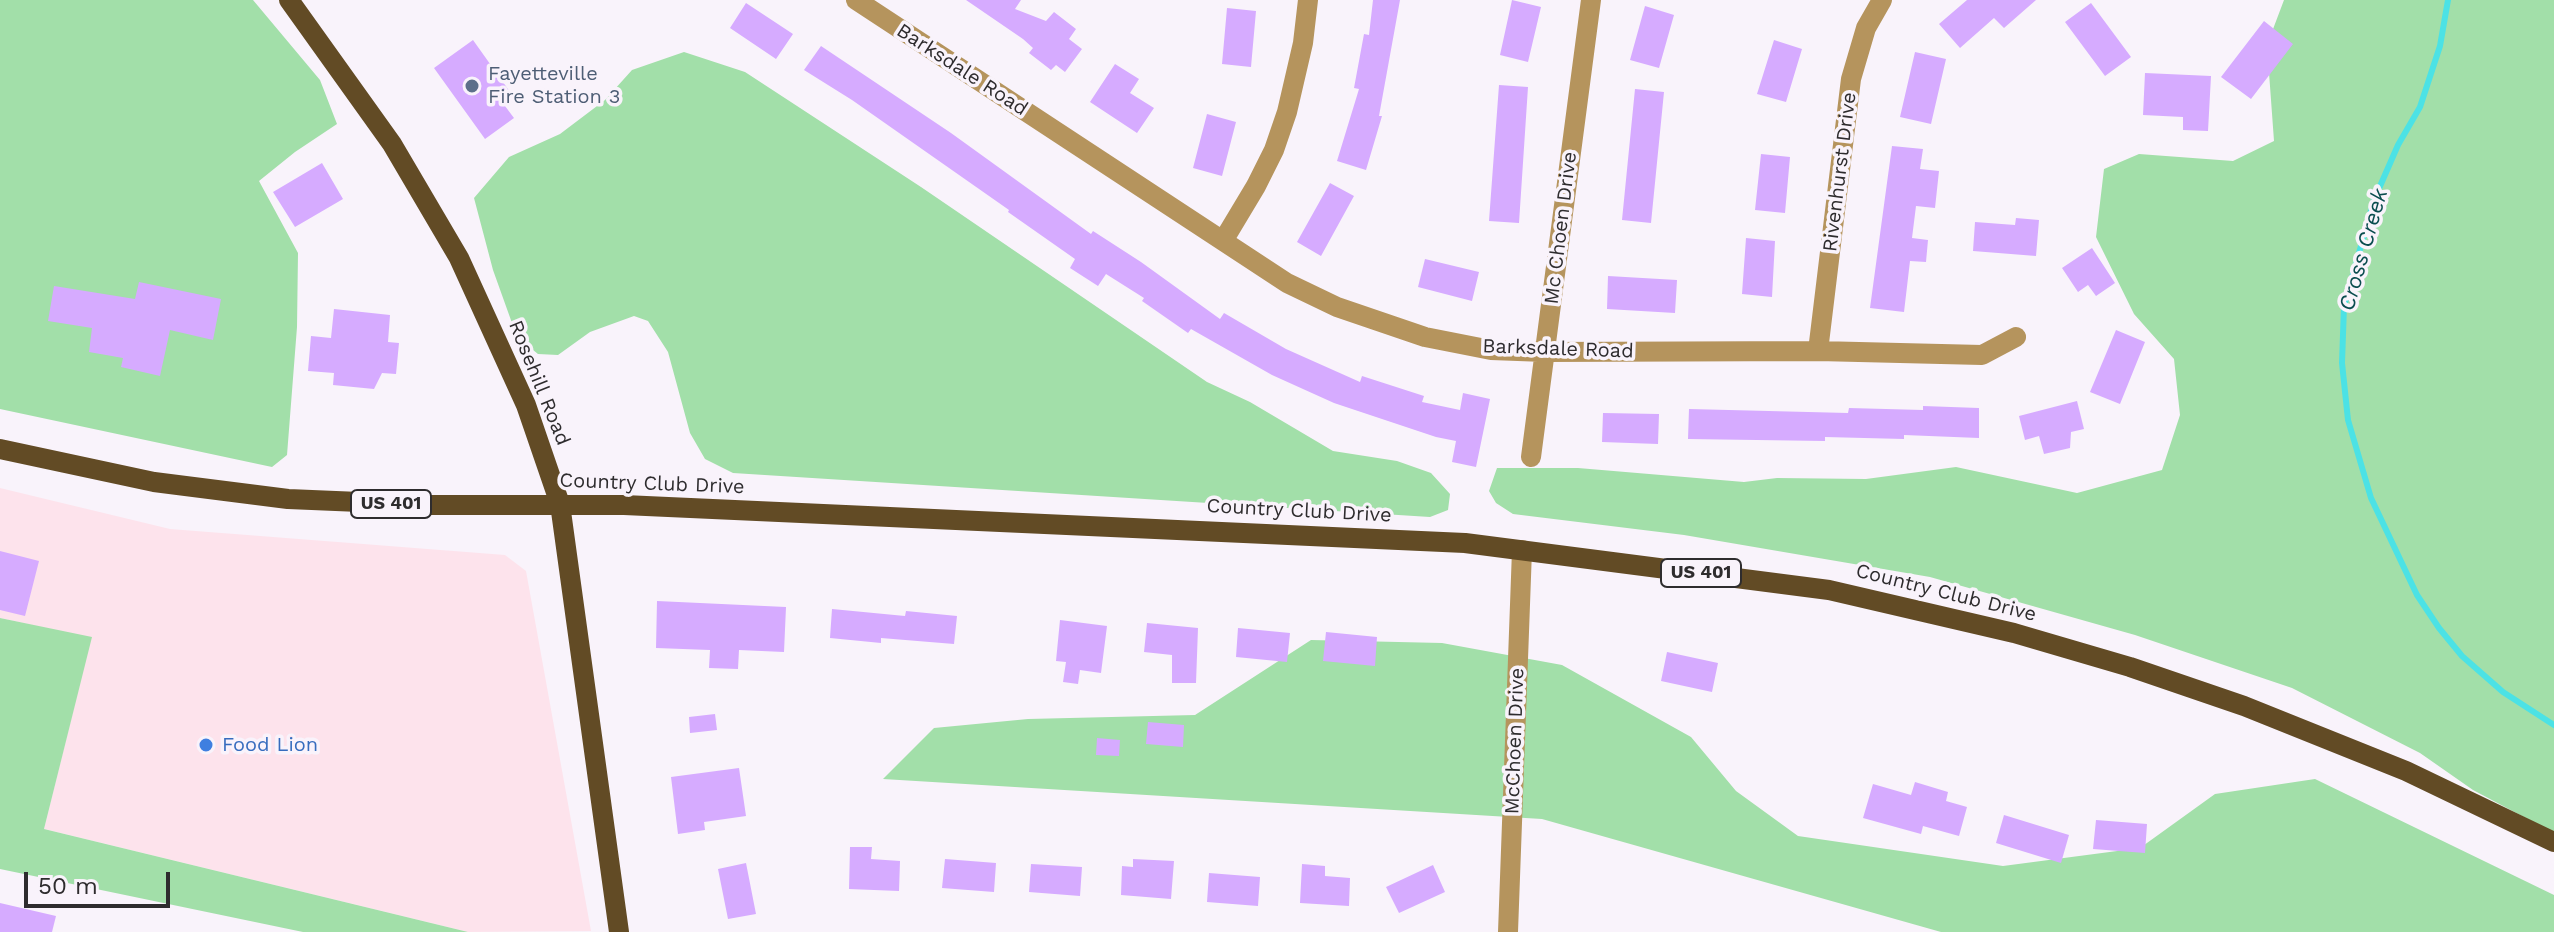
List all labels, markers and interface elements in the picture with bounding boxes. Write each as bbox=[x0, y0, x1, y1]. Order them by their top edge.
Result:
street label: Barksdale Road bbox=[892, 19, 1032, 121]
place label: Fayetteville Fire Station 3 bbox=[488, 62, 620, 109]
marker: Fayetteville Fire Station 3 bbox=[463, 77, 481, 95]
street label: Rivenhurst Drive bbox=[1818, 91, 1862, 253]
street label: Mc Choen Drive bbox=[1540, 150, 1582, 306]
water label: Cross Creek bbox=[2334, 186, 2394, 314]
street label: Rosehill Road bbox=[503, 317, 575, 449]
street label: Barksdale Road bbox=[1482, 334, 1634, 364]
street label: Country Club Drive bbox=[559, 469, 745, 499]
road number: US 401 bbox=[351, 490, 431, 518]
street label: Country Club Drive bbox=[1206, 494, 1392, 528]
road number: US 401 bbox=[1661, 559, 1741, 587]
street label: Country Club Drive bbox=[1853, 559, 2039, 627]
street label: McChoen Drive bbox=[1500, 667, 1530, 815]
place label: Food Lion bbox=[222, 733, 318, 757]
marker: Food Lion bbox=[197, 736, 215, 754]
scale bar bbox=[28, 856, 174, 906]
text: 50 m bbox=[38, 872, 98, 900]

